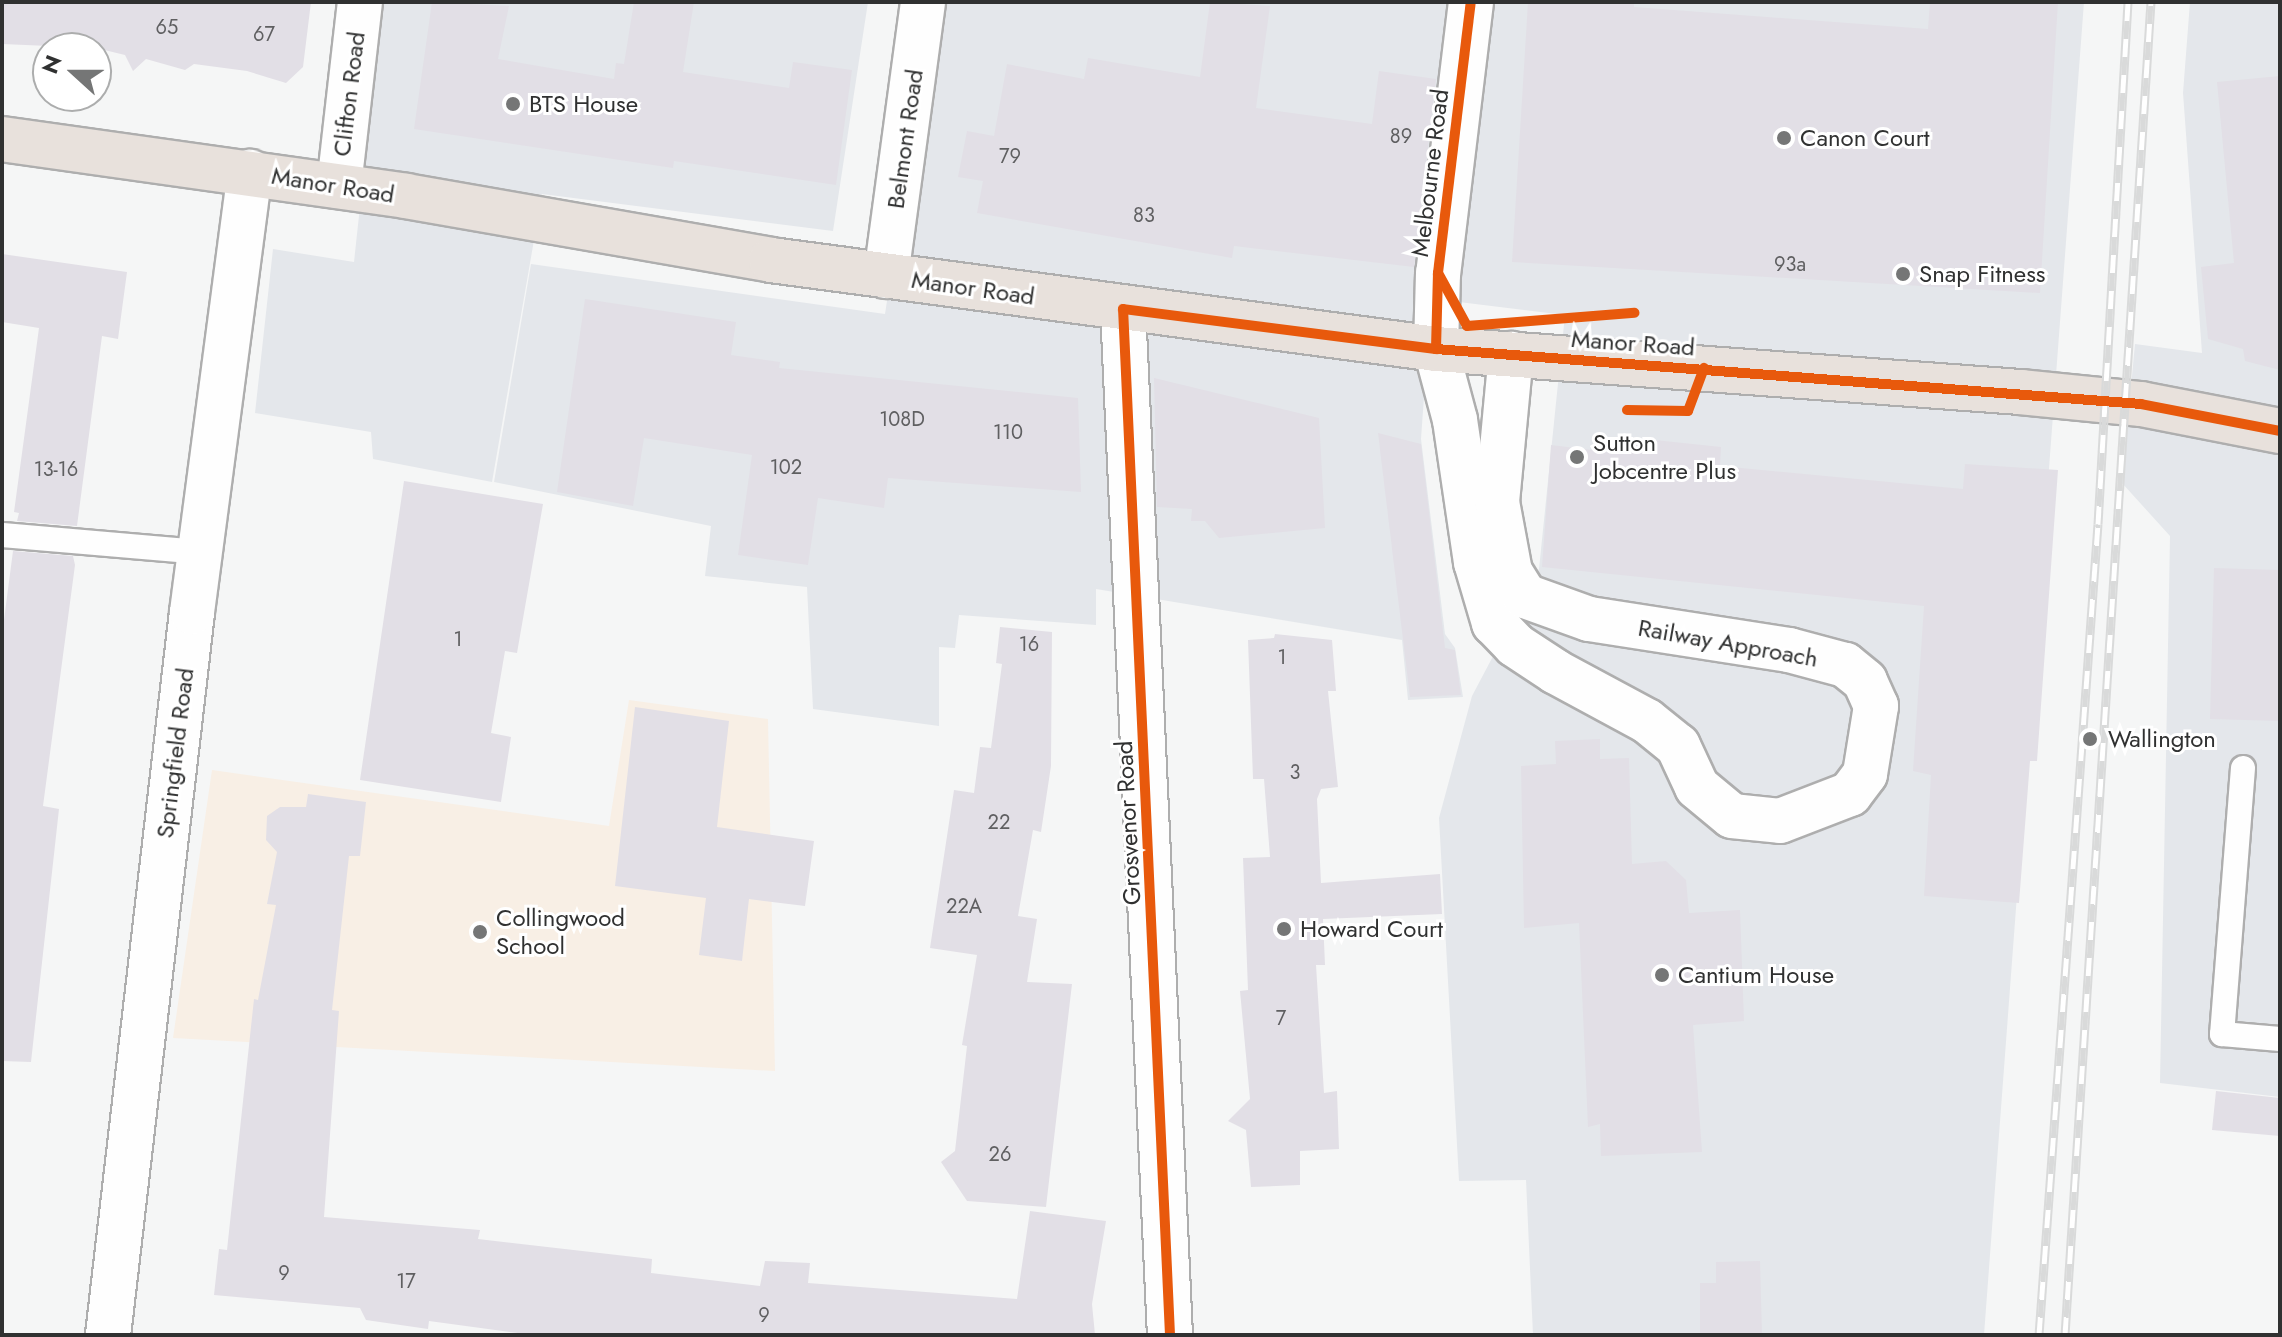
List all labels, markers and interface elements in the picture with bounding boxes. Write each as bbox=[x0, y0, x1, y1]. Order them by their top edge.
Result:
house number: 65 bbox=[156, 15, 178, 39]
house number: 67 bbox=[253, 22, 275, 46]
street label: Clifton Road bbox=[327, 30, 371, 158]
north arrow bbox=[32, 32, 112, 112]
text: N bbox=[33, 50, 70, 78]
street label: Belmont Road bbox=[881, 67, 929, 211]
street label: Melbourne Road bbox=[1405, 87, 1455, 259]
place label: BTS House bbox=[529, 90, 638, 118]
marker: BTS House bbox=[504, 95, 522, 113]
house number: 89 bbox=[1390, 124, 1412, 148]
place label: Canon Court bbox=[1800, 124, 1930, 152]
marker: Canon Court bbox=[1775, 129, 1793, 147]
house number: 79 bbox=[999, 144, 1021, 168]
street label: Manor Road bbox=[270, 161, 396, 209]
house number: 83 bbox=[1133, 203, 1155, 227]
house number: 93a bbox=[1774, 252, 1806, 276]
place label: Snap Fitness bbox=[1919, 260, 2045, 288]
street label: Manor Road bbox=[910, 265, 1036, 311]
marker: Snap Fitness bbox=[1894, 265, 1912, 283]
street label: Manor Road bbox=[1570, 324, 1696, 362]
house number: 108D bbox=[879, 407, 925, 431]
house number: 110 bbox=[993, 420, 1023, 444]
place label: Sutton Jobcentre Plus bbox=[1593, 429, 1736, 485]
marker: Sutton Jobcentre Plus bbox=[1568, 448, 1586, 466]
house number: 102 bbox=[770, 455, 802, 479]
house number: 13-16 bbox=[34, 457, 78, 481]
street label: Railway Approach bbox=[1636, 613, 1820, 673]
house number: 1 bbox=[454, 627, 462, 651]
house number: 16 bbox=[1019, 632, 1039, 656]
house number: 1 bbox=[1278, 645, 1286, 669]
street label: Springfield Road bbox=[150, 666, 200, 840]
place label: Wallington bbox=[2108, 725, 2216, 753]
marker: Wallington bbox=[2079, 728, 2101, 750]
street label: Grosvenor Road bbox=[1109, 740, 1147, 906]
house number: 3 bbox=[1290, 760, 1300, 784]
house number: 22 bbox=[988, 810, 1010, 834]
house number: 22A bbox=[946, 894, 982, 918]
place label: Collingwood School bbox=[496, 904, 625, 960]
place label: Howard Court bbox=[1300, 915, 1443, 943]
marker: Howard Court bbox=[1275, 920, 1293, 938]
marker: Collingwood School bbox=[471, 923, 489, 941]
place label: Cantium House bbox=[1678, 961, 1834, 989]
marker: Cantium House bbox=[1653, 966, 1671, 984]
house number: 7 bbox=[1276, 1006, 1286, 1030]
house number: 26 bbox=[989, 1142, 1011, 1166]
house number: 9 bbox=[278, 1261, 290, 1285]
house number: 17 bbox=[396, 1269, 416, 1293]
house number: 9 bbox=[758, 1303, 770, 1327]

